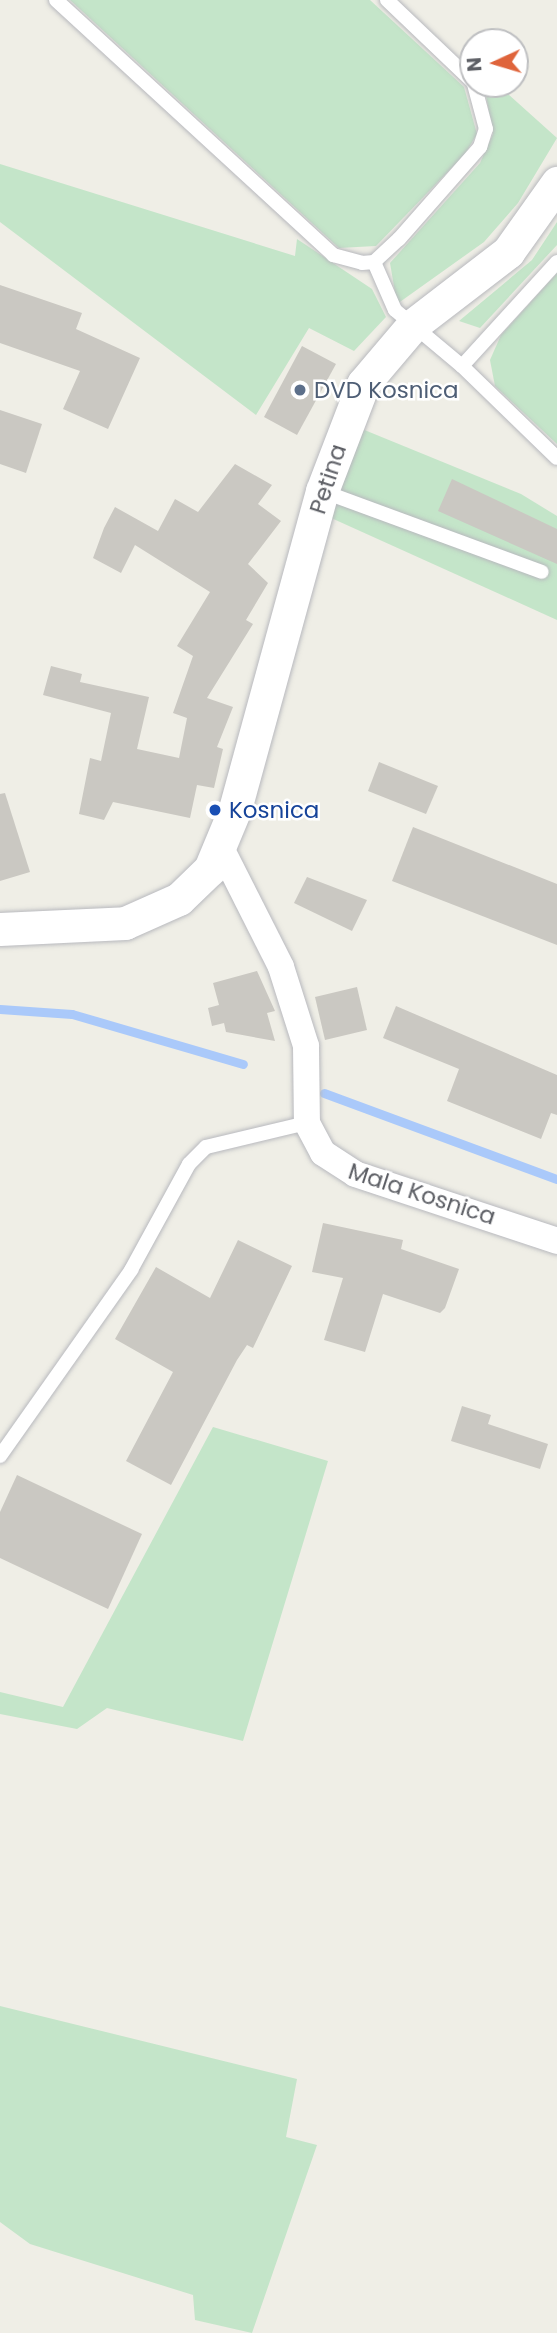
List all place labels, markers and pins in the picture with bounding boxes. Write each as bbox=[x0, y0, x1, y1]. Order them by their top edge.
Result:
place label: DVD Kosnica bbox=[314, 376, 459, 404]
marker: DVD Kosnica bbox=[292, 382, 308, 398]
place label: Kosnica bbox=[229, 796, 319, 824]
marker: Kosnica bbox=[207, 802, 223, 818]

